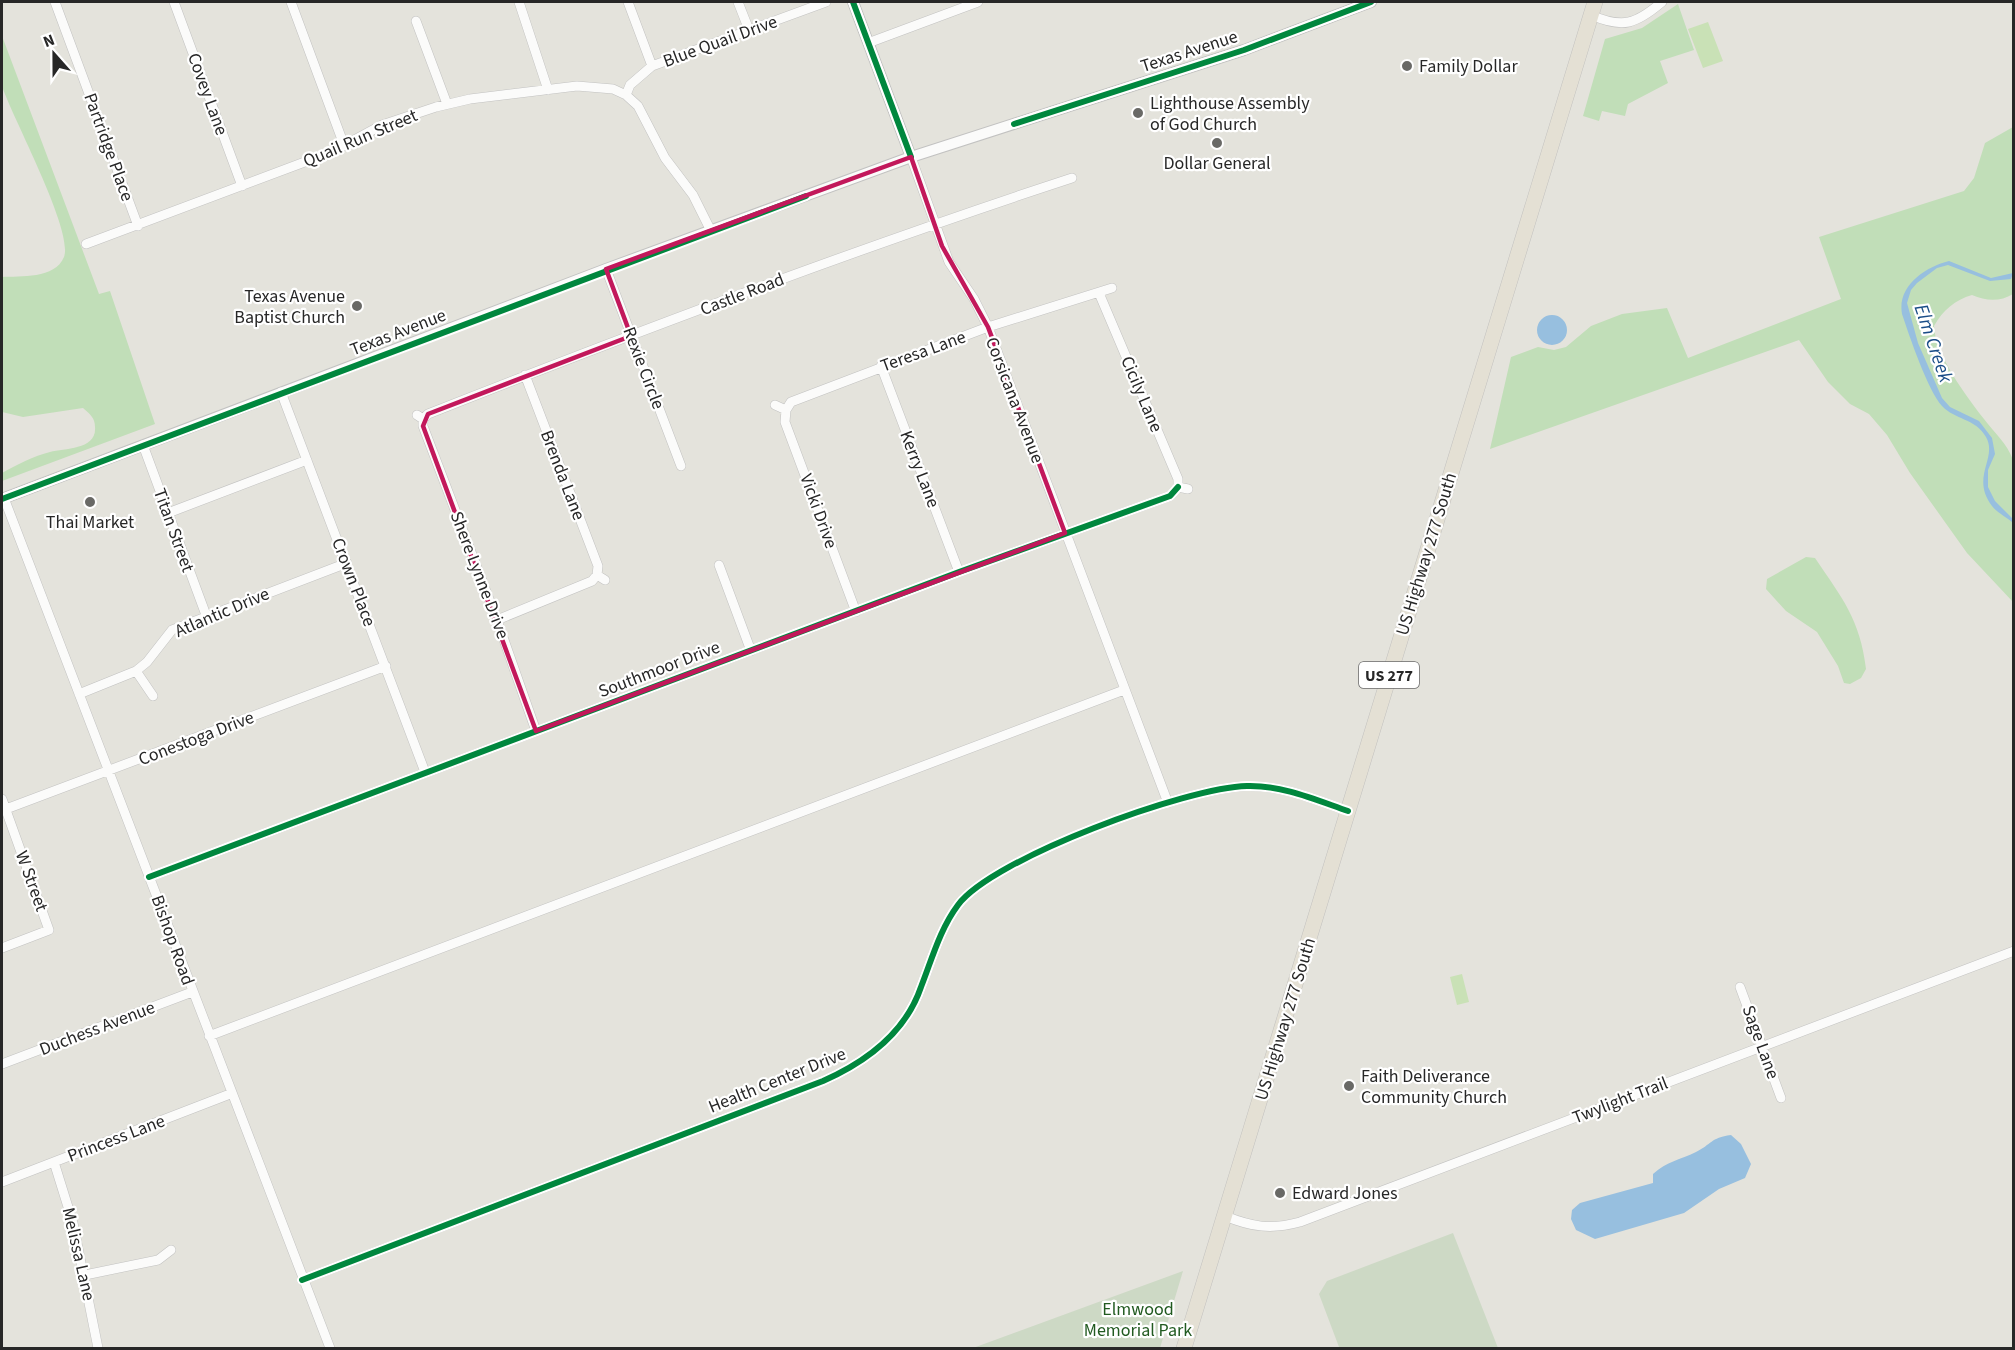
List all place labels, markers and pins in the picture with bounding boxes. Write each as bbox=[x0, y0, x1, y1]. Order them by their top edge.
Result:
place label: Family Dollar bbox=[1419, 54, 1518, 79]
marker: Family Dollar bbox=[1400, 59, 1414, 73]
place label: Lighthouse Assembly of God Church bbox=[1150, 91, 1310, 137]
marker: Lighthouse Assembly of God Church bbox=[1131, 106, 1145, 120]
marker: Dollar General bbox=[1210, 136, 1224, 150]
place label: Dollar General bbox=[1163, 151, 1271, 176]
place label: Texas Avenue Baptist Church bbox=[234, 284, 345, 330]
marker: Texas Avenue Baptist Church bbox=[350, 299, 364, 313]
marker: Thai Market bbox=[83, 495, 97, 509]
place label: Thai Market bbox=[46, 510, 134, 535]
place label: Faith Deliverance Community Church bbox=[1361, 1064, 1507, 1110]
marker: Faith Deliverance Community Church bbox=[1342, 1079, 1356, 1093]
place label: Edward Jones bbox=[1292, 1181, 1397, 1206]
marker: Edward Jones bbox=[1273, 1186, 1287, 1200]

